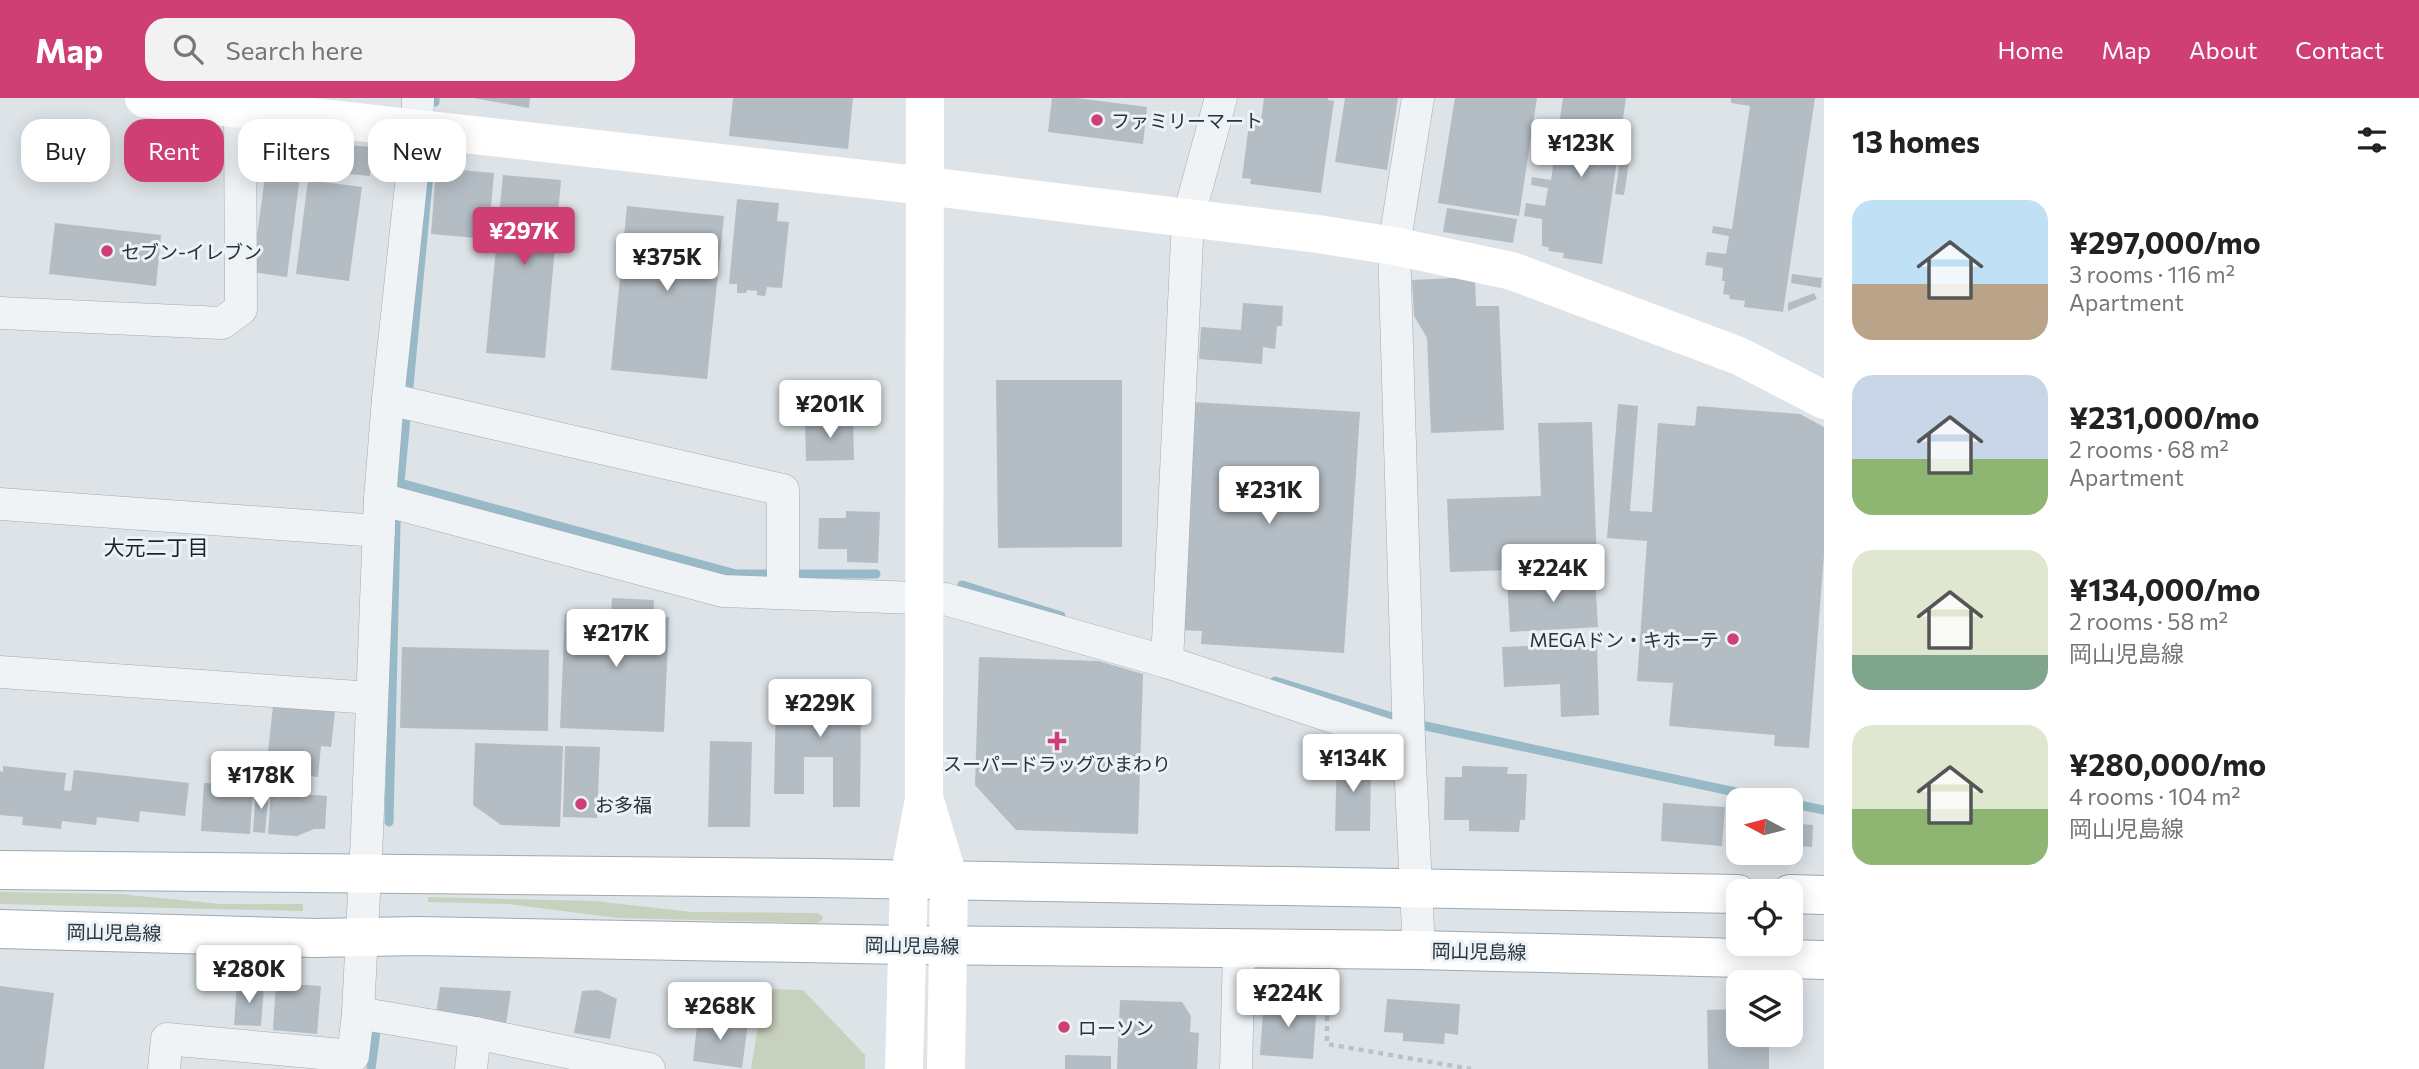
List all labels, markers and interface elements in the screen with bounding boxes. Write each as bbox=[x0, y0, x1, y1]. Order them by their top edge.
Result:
search box bbox=[145, 18, 635, 81]
text: Map bbox=[35, 29, 103, 70]
icon: search bbox=[169, 30, 207, 68]
text: Search here bbox=[225, 34, 363, 65]
text: Home bbox=[1998, 35, 2064, 64]
text: Map bbox=[2102, 35, 2151, 64]
text: About bbox=[2189, 35, 2257, 64]
text: Contact bbox=[2295, 35, 2384, 64]
place label: ファミリーマート bbox=[1111, 109, 1263, 132]
marker: ファミリーマート bbox=[1089, 112, 1105, 128]
chip: Buy bbox=[21, 119, 110, 182]
chip: Rent bbox=[124, 119, 224, 182]
chip: Filters bbox=[238, 119, 354, 182]
chip: New bbox=[368, 119, 466, 182]
pin: ¥123K bbox=[1532, 120, 1630, 179]
icon: filters bbox=[2353, 121, 2391, 159]
text: 13 homes bbox=[1852, 122, 1980, 159]
text: ¥123K bbox=[1547, 128, 1615, 156]
pin: ¥297K bbox=[475, 208, 573, 267]
text: ¥297K bbox=[489, 216, 559, 244]
text: ¥297,000/mo bbox=[2069, 223, 2261, 260]
icon: home bbox=[1908, 228, 1992, 312]
pin: ¥375K bbox=[618, 234, 716, 293]
place label: セブン-イレブン bbox=[121, 240, 262, 263]
text: ¥375K bbox=[632, 242, 702, 270]
marker: セブン-イレブン bbox=[99, 243, 115, 259]
text: 3 rooms · 116 m² bbox=[2069, 260, 2235, 288]
text: Apartment bbox=[2069, 288, 2184, 316]
pin: ¥201K bbox=[781, 380, 879, 440]
text: ¥201K bbox=[795, 389, 865, 417]
text: ¥231,000/mo bbox=[2069, 398, 2259, 435]
icon: home bbox=[1908, 403, 1992, 487]
text: 2 rooms · 68 m² bbox=[2069, 435, 2229, 463]
text: Apartment bbox=[2069, 463, 2184, 491]
pin: ¥231K bbox=[1220, 466, 1318, 526]
text: ¥231K bbox=[1235, 475, 1303, 503]
district label: 大元二丁目 bbox=[104, 534, 209, 559]
pin: ¥224K bbox=[1504, 545, 1602, 604]
text: ¥224K bbox=[1518, 553, 1588, 581]
text: ¥134,000/mo bbox=[2069, 570, 2261, 607]
icon: home bbox=[1908, 578, 1992, 662]
text: 2 rooms · 58 m² bbox=[2069, 607, 2228, 635]
pin: ¥217K bbox=[567, 610, 665, 669]
text: ¥217K bbox=[582, 618, 650, 646]
place label: MEGAドン・キホーテ bbox=[1529, 628, 1719, 651]
marker: MEGAドン・キホーテ bbox=[1725, 631, 1741, 647]
text: 岡山児島線 bbox=[2069, 639, 2184, 667]
pin: ¥229K bbox=[771, 680, 869, 739]
text: ¥229K bbox=[784, 688, 856, 716]
marker: スーパードラッグひまわり bbox=[1049, 733, 1065, 749]
pin: ¥134K bbox=[1304, 734, 1402, 794]
text: ¥134K bbox=[1319, 743, 1387, 771]
text: ¥280,000/mo bbox=[2069, 745, 2266, 782]
pin: ¥178K bbox=[212, 752, 310, 811]
place label: スーパードラッグひまわり bbox=[943, 752, 1171, 775]
icon: home bbox=[1908, 753, 1992, 837]
text: ¥178K bbox=[227, 760, 295, 788]
text: 4 rooms · 104 m² bbox=[2069, 782, 2241, 810]
north arrow bbox=[1726, 788, 1802, 864]
map controls bbox=[1726, 788, 1803, 1047]
place label: お多福 bbox=[595, 793, 652, 816]
marker: お多福 bbox=[573, 796, 589, 812]
text: 岡山児島線 bbox=[2069, 814, 2184, 842]
button: locate bbox=[1726, 879, 1803, 956]
street label: 岡山児島線 bbox=[66, 920, 162, 944]
street label: 岡山児島線 bbox=[864, 933, 960, 957]
street label: 岡山児島線 bbox=[1431, 939, 1527, 963]
pin: ¥280K bbox=[200, 946, 298, 1005]
text: ¥280K bbox=[212, 954, 286, 982]
pin: ¥224K bbox=[1239, 970, 1337, 1029]
button: layers bbox=[1726, 970, 1803, 1047]
text: ¥224K bbox=[1253, 978, 1323, 1006]
pin: ¥268K bbox=[671, 982, 769, 1042]
text: ¥268K bbox=[684, 991, 756, 1019]
place label: ローソン bbox=[1078, 1016, 1154, 1039]
marker: ローソン bbox=[1056, 1019, 1072, 1035]

